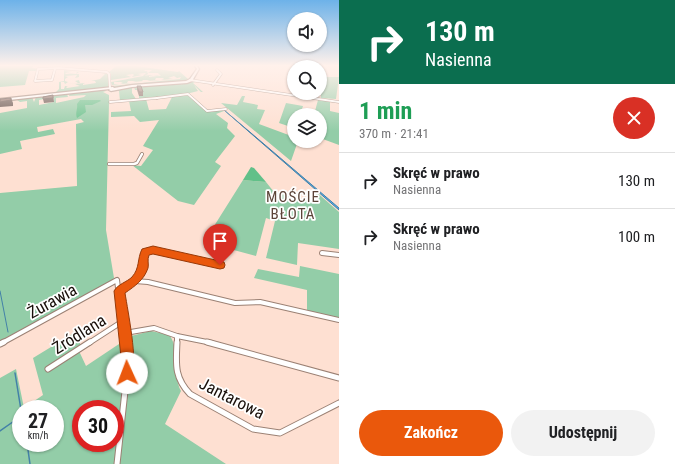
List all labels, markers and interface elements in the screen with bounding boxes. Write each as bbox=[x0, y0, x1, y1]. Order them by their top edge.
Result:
map controls bbox=[287, 12, 327, 148]
button: sound bbox=[287, 12, 327, 52]
text: 130 m bbox=[425, 15, 495, 48]
icon: right bbox=[359, 16, 411, 68]
text: Nasienna bbox=[425, 49, 492, 70]
button: search bbox=[287, 60, 327, 100]
text: 1 min bbox=[359, 97, 412, 125]
button: close bbox=[613, 97, 655, 139]
button: layers bbox=[287, 108, 327, 148]
text: 370 m · 21:41 bbox=[359, 126, 429, 141]
text: Skręć w prawo bbox=[393, 164, 480, 182]
icon: right bbox=[359, 170, 381, 192]
text: 130 m bbox=[618, 172, 655, 190]
text: Nasienna bbox=[393, 182, 441, 197]
district label: MOŚCIE BŁOTA bbox=[266, 188, 320, 223]
text: Skręć w prawo bbox=[393, 220, 480, 238]
pin bbox=[203, 224, 237, 265]
icon: right bbox=[359, 226, 381, 248]
text: 100 m bbox=[618, 228, 655, 246]
icon: arrive bbox=[209, 230, 231, 252]
text: Nasienna bbox=[393, 238, 441, 253]
street label: Żurawia bbox=[24, 279, 80, 323]
street label: Źródlana bbox=[49, 310, 109, 358]
position arrow bbox=[106, 352, 148, 394]
street label: Jantarowa bbox=[196, 373, 268, 423]
speed limit sign: 30 bbox=[72, 400, 124, 452]
text: 27 bbox=[28, 409, 48, 433]
button: Zakończ bbox=[359, 410, 503, 456]
button: Udostępnij bbox=[511, 410, 655, 456]
text: km/h bbox=[28, 430, 48, 441]

